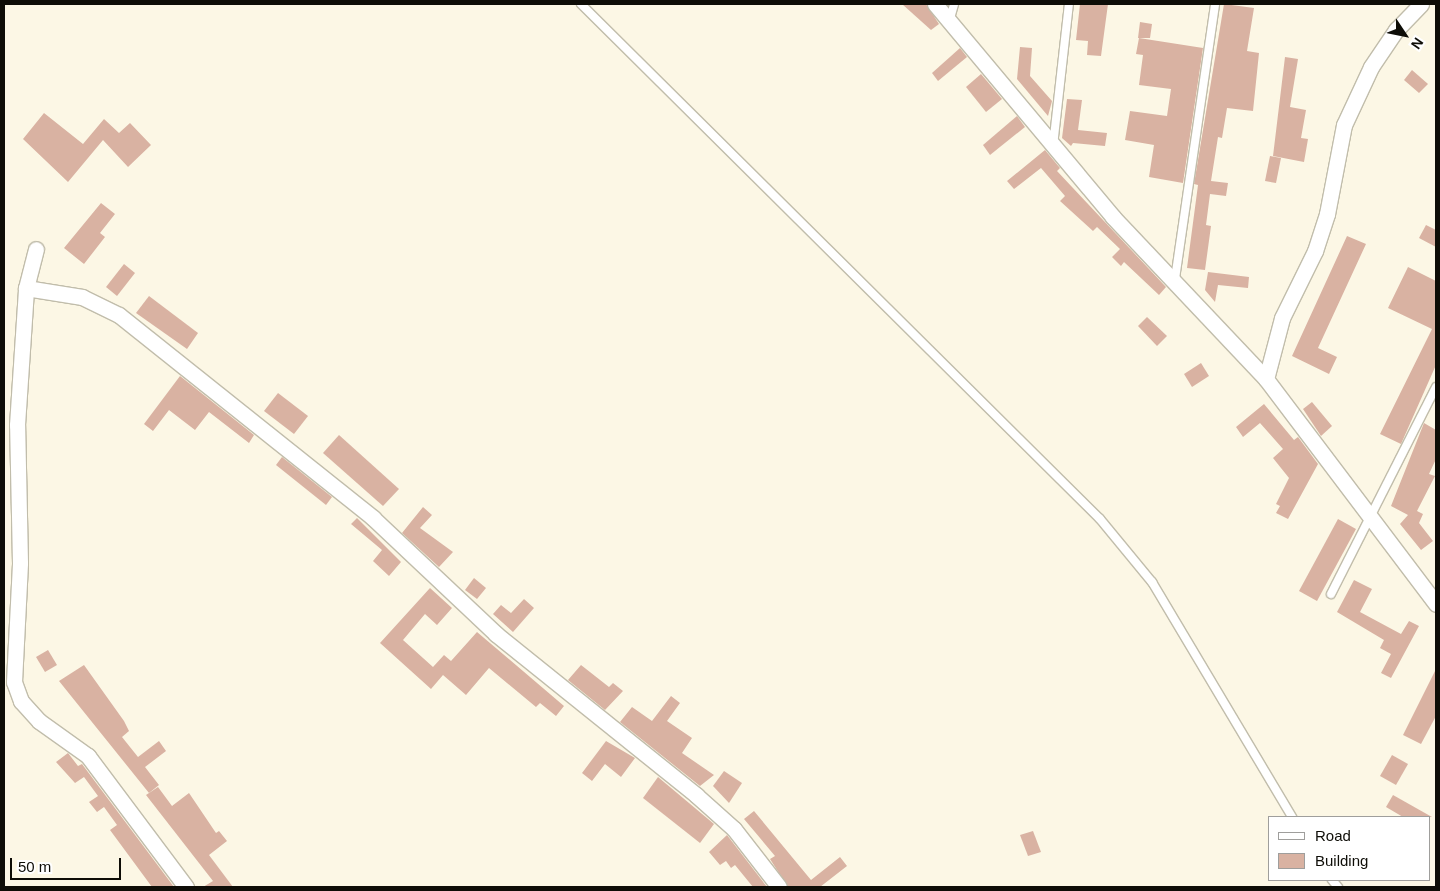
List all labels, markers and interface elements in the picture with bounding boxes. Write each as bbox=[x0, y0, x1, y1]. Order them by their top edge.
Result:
north arrow bbox=[1380, 10, 1430, 60]
text: N bbox=[1408, 35, 1427, 52]
legend bbox=[1268, 816, 1430, 881]
text: Road bbox=[1315, 827, 1351, 844]
scale bar bbox=[12, 848, 124, 880]
text: Building bbox=[1315, 852, 1368, 869]
text: 50 m bbox=[18, 858, 51, 875]

